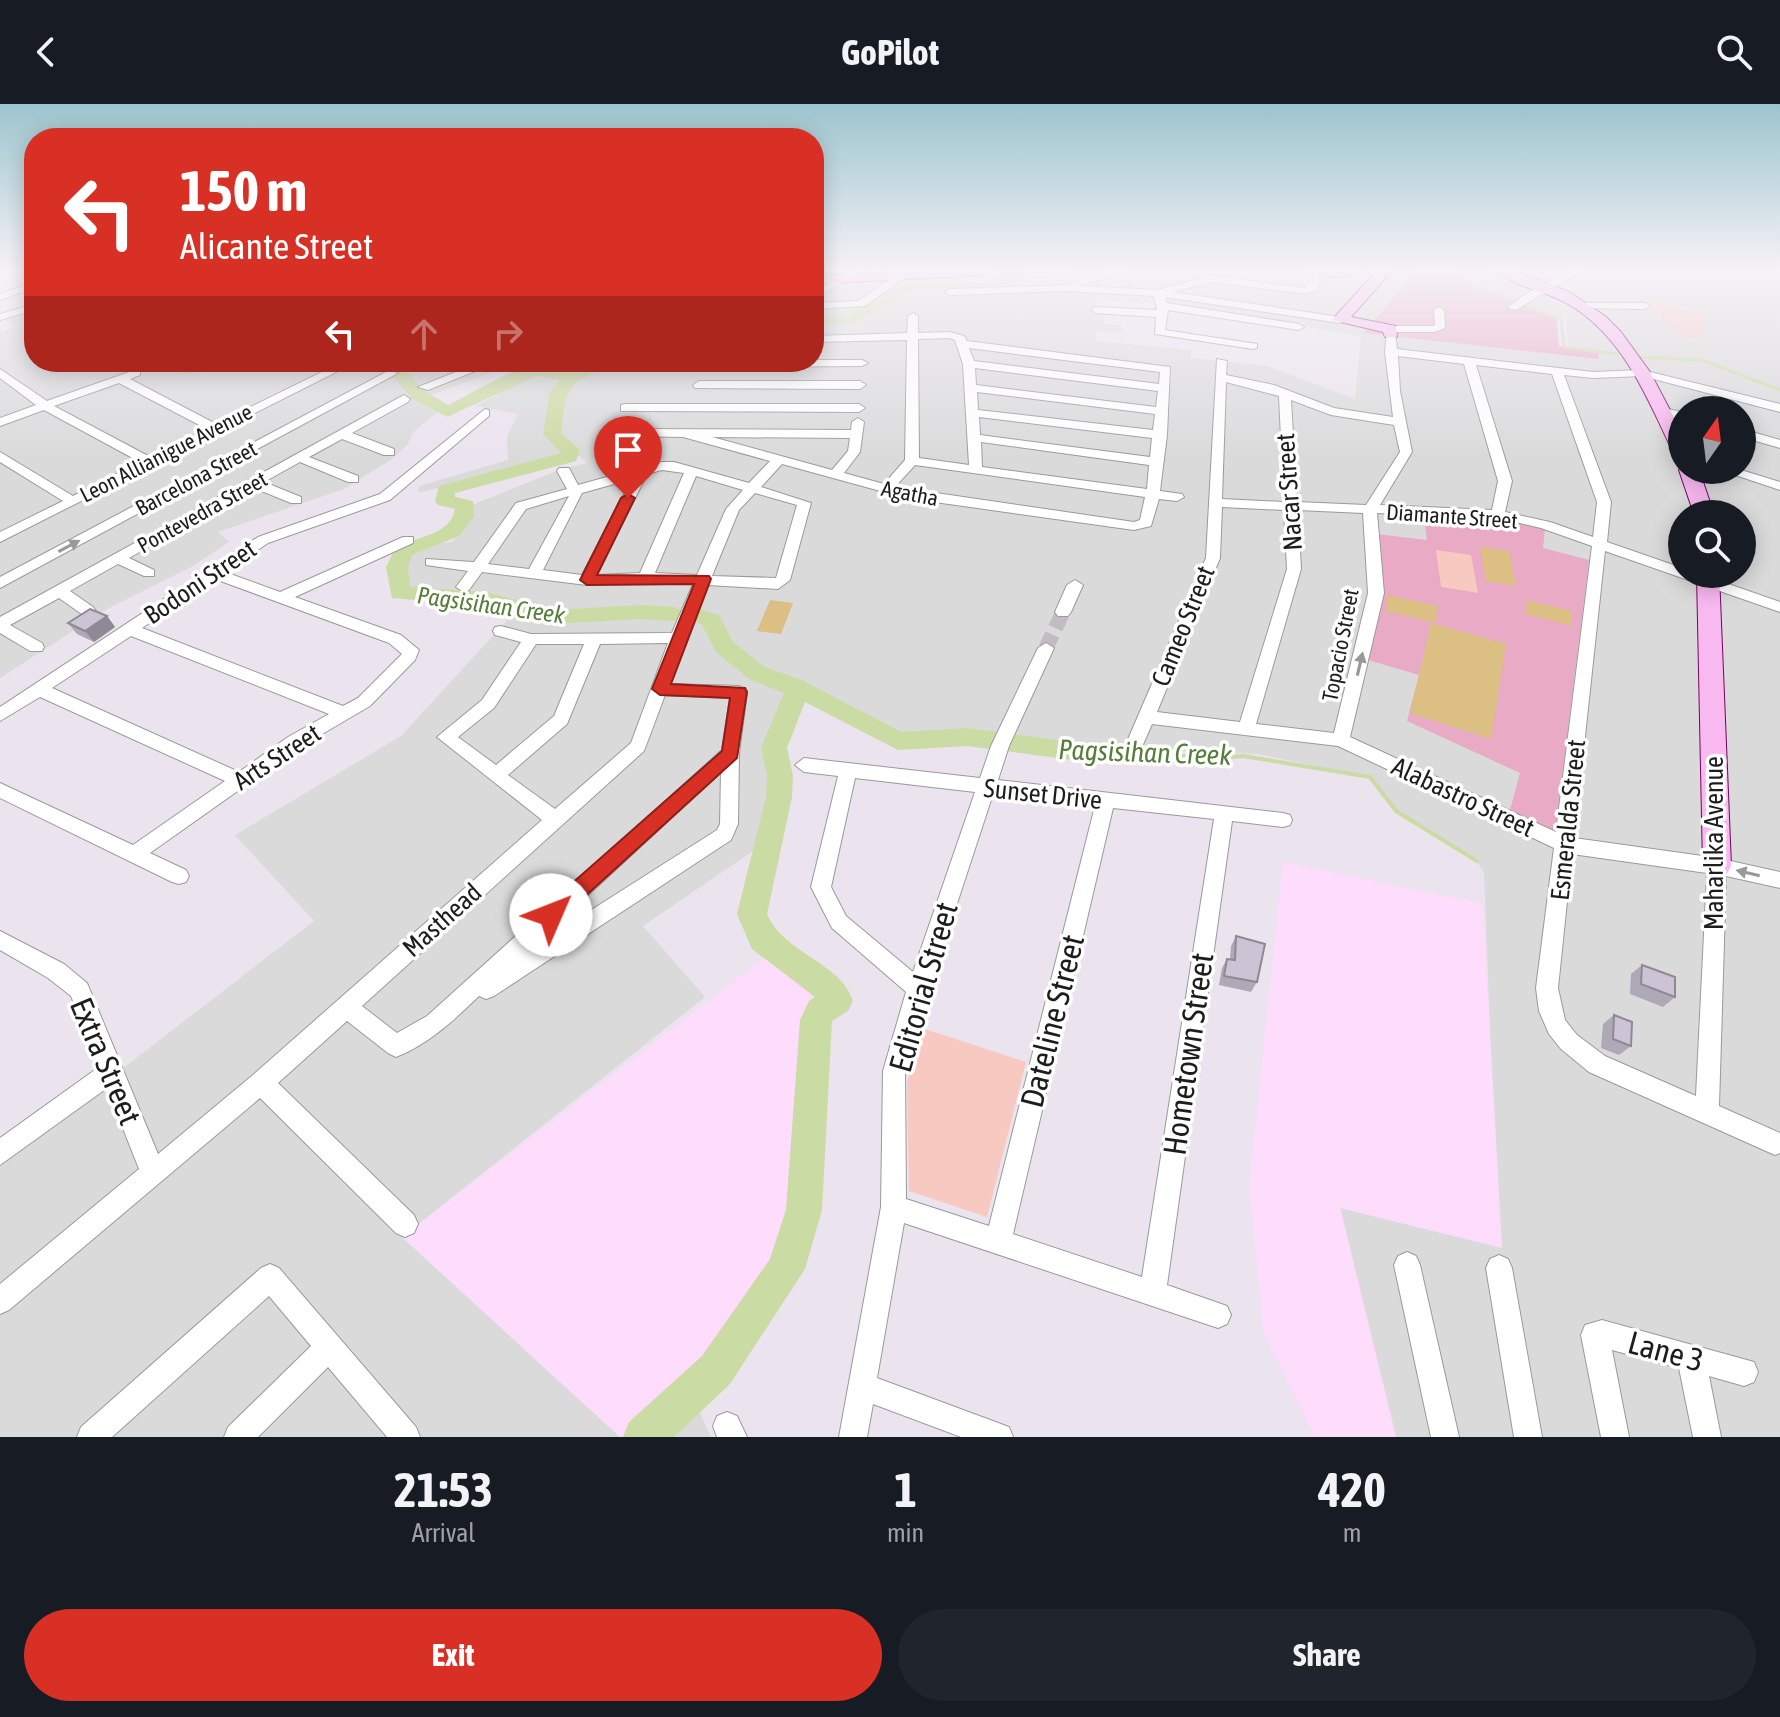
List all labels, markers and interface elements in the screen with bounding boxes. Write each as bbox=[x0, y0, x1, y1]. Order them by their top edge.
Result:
icon: back bbox=[24, 30, 68, 74]
icon: search bbox=[1712, 30, 1756, 74]
text: GoPilot bbox=[841, 31, 939, 73]
text: 150 m bbox=[180, 159, 307, 223]
icon: left bbox=[48, 160, 152, 264]
text: Alicante Street bbox=[180, 225, 373, 267]
icon: left bbox=[318, 312, 362, 356]
icon: ahead bbox=[402, 312, 446, 356]
icon: right bbox=[486, 312, 530, 356]
north arrow bbox=[1668, 396, 1756, 484]
map controls bbox=[1668, 396, 1756, 588]
street label: Leon Allianigue Avenue bbox=[76, 398, 256, 508]
pin bbox=[594, 416, 662, 498]
icon: arrive bbox=[606, 428, 650, 472]
street label: Nacar Street bbox=[1270, 432, 1308, 552]
street label: Barcelona Street bbox=[131, 435, 261, 521]
street label: Pontevedra Street bbox=[133, 466, 271, 558]
street label: Agatha bbox=[879, 475, 941, 511]
street label: Diamante Street bbox=[1385, 498, 1519, 534]
button: search bbox=[1668, 500, 1756, 588]
street label: Bodoni Street bbox=[138, 534, 262, 630]
one-way arrow bbox=[57, 539, 80, 553]
street label: Cameo Street bbox=[1145, 561, 1221, 691]
water label: Pagsisihan Creek bbox=[415, 581, 567, 629]
street label: Topacio Street bbox=[1316, 586, 1364, 704]
one-way arrow bbox=[1355, 651, 1367, 676]
street label: Arts Street bbox=[228, 718, 326, 796]
water label: Pagsisihan Creek bbox=[1058, 733, 1233, 771]
street label: Esmeralda Street bbox=[1545, 738, 1591, 902]
street label: Alabastro Street bbox=[1387, 751, 1539, 843]
street label: Maharlika Avenue bbox=[1699, 756, 1729, 930]
street label: Sunset Drive bbox=[982, 773, 1104, 815]
one-way arrow bbox=[1736, 866, 1761, 879]
position arrow bbox=[509, 873, 593, 957]
street label: Masthead bbox=[397, 877, 487, 963]
street label: Editorial Street bbox=[881, 898, 965, 1076]
street label: Dateline Street bbox=[1013, 931, 1091, 1111]
street label: Hometown Street bbox=[1155, 950, 1221, 1158]
street label: Extra Street bbox=[63, 992, 149, 1130]
street label: Lane 3 bbox=[1624, 1323, 1708, 1379]
text: 21:53 bbox=[394, 1462, 493, 1517]
text: 1 bbox=[894, 1462, 917, 1517]
text: 420 bbox=[1318, 1462, 1386, 1517]
text: Arrival bbox=[412, 1518, 475, 1548]
text: min bbox=[887, 1518, 924, 1548]
text: m bbox=[1343, 1518, 1361, 1548]
button: Exit bbox=[24, 1609, 882, 1701]
button: Share bbox=[898, 1609, 1756, 1701]

